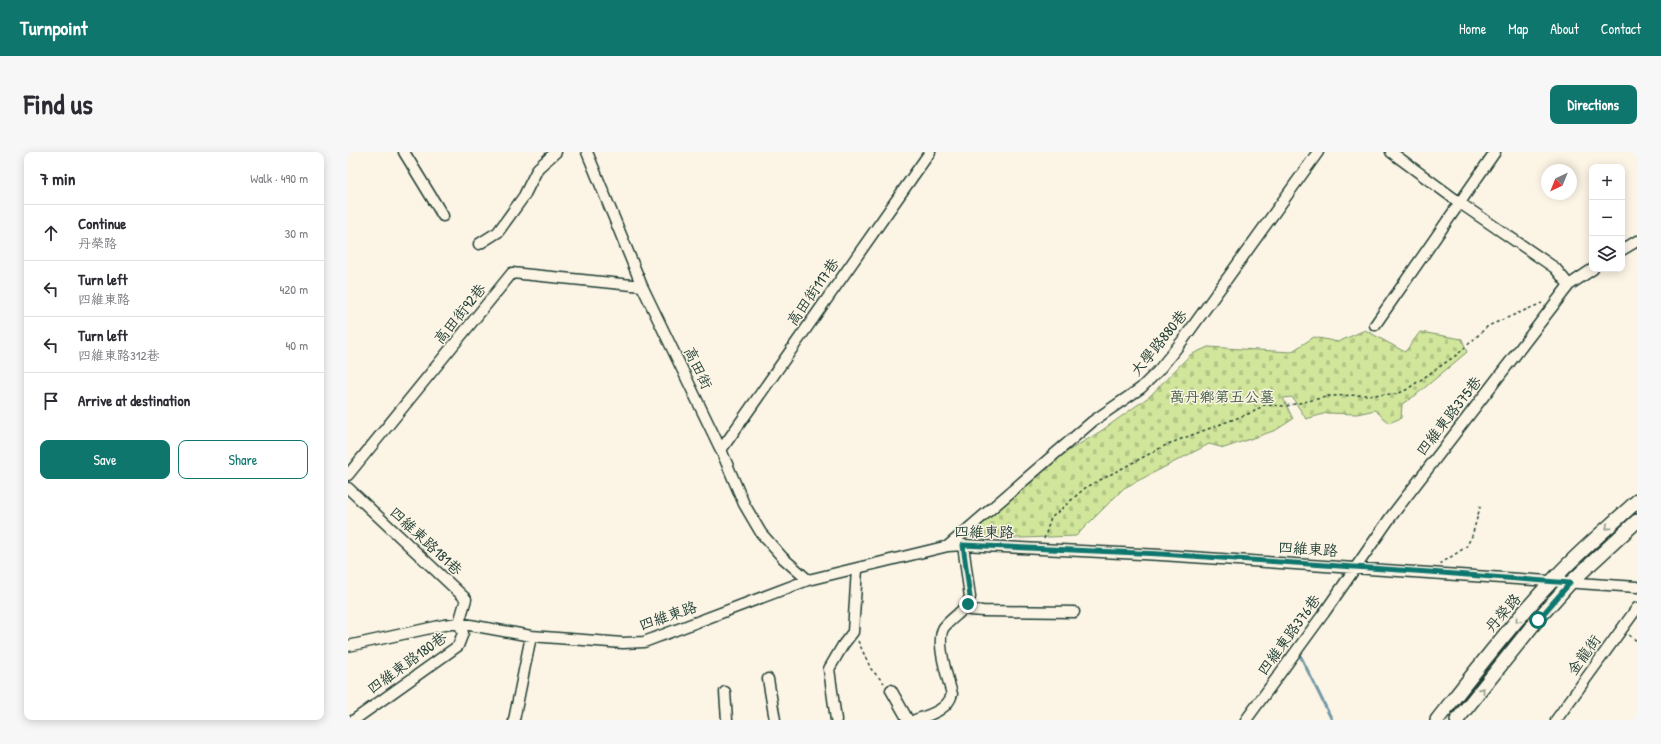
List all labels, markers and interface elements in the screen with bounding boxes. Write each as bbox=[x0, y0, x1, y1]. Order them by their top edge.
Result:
text: Turnpoint bbox=[20, 15, 88, 41]
text: Home bbox=[1459, 19, 1486, 38]
text: Map bbox=[1508, 19, 1528, 38]
text: About bbox=[1550, 19, 1579, 38]
text: Contact bbox=[1601, 19, 1641, 38]
text: Find us bbox=[24, 85, 93, 123]
button: Directions bbox=[1550, 85, 1637, 124]
north arrow bbox=[1541, 164, 1577, 200]
map controls bbox=[1589, 164, 1625, 272]
button: + bbox=[1589, 164, 1625, 200]
text: 7 min bbox=[40, 167, 75, 190]
text: Walk · 490 m bbox=[250, 169, 308, 187]
button: − bbox=[1589, 200, 1625, 236]
text: Continue bbox=[78, 213, 126, 234]
icon: ahead bbox=[40, 222, 62, 244]
text: 30 m bbox=[285, 224, 308, 242]
text: 丹榮路 bbox=[78, 234, 117, 252]
button: layers bbox=[1589, 236, 1625, 272]
street label: 高田街117巷 bbox=[782, 254, 844, 330]
text: Turn left bbox=[78, 269, 128, 290]
icon: left bbox=[40, 278, 62, 300]
street label: 高田街92巷 bbox=[429, 279, 491, 348]
text: 420 m bbox=[279, 280, 308, 298]
text: 四維東路 bbox=[78, 290, 130, 308]
street label: 大學路880巷 bbox=[1125, 305, 1192, 380]
text: Turn left bbox=[78, 325, 128, 346]
icon: left bbox=[40, 334, 62, 356]
text: 40 m bbox=[285, 336, 308, 354]
street label: 高田街 bbox=[679, 343, 718, 393]
text: 四維東路312巷 bbox=[78, 346, 160, 364]
street label: 四維東路375巷 bbox=[1411, 372, 1486, 460]
park label: 萬丹鄉第五公墓 bbox=[1169, 386, 1275, 407]
icon: arrive bbox=[40, 390, 62, 412]
text: Arrive at destination bbox=[78, 390, 190, 411]
button: Save bbox=[40, 440, 170, 479]
button: Share bbox=[178, 440, 308, 479]
street label: 四維東路181巷 bbox=[385, 501, 467, 580]
street label: 四維東路 bbox=[954, 520, 1014, 543]
one-way arrow bbox=[1605, 523, 1613, 530]
street label: 四維東路 bbox=[1277, 536, 1339, 561]
street label: 丹榮路 bbox=[1480, 589, 1525, 637]
street label: 四維東路376巷 bbox=[1252, 590, 1325, 679]
route end bbox=[959, 595, 977, 613]
street label: 四維東路 bbox=[636, 596, 700, 635]
route start bbox=[1529, 611, 1547, 629]
one-way arrow bbox=[1515, 616, 1522, 623]
street label: 四維東路180巷 bbox=[363, 627, 451, 699]
street label: 金龍街 bbox=[1562, 630, 1605, 679]
one-way arrow bbox=[1477, 687, 1484, 694]

